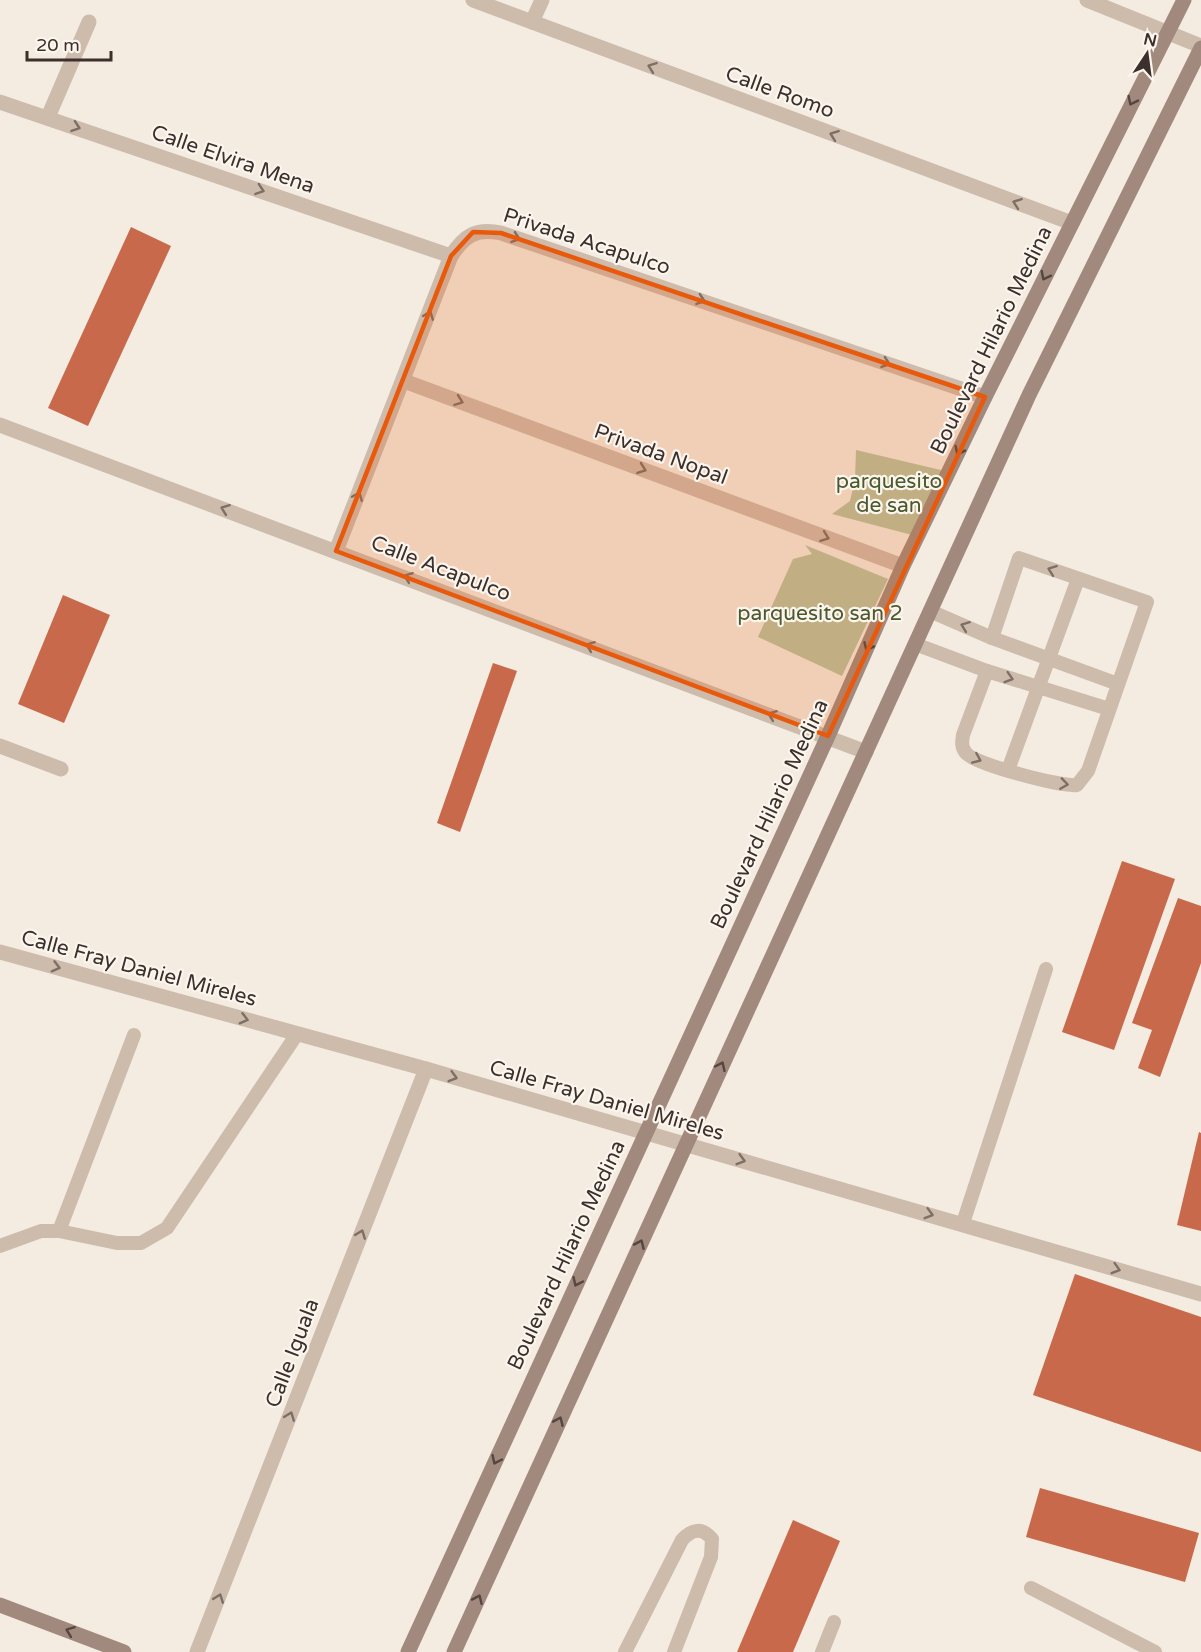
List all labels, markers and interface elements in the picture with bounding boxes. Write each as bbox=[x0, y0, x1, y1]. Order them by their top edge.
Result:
scale bar bbox=[27, 24, 111, 62]
north arrow bbox=[1117, 24, 1177, 84]
text: N bbox=[1142, 29, 1159, 52]
text: 20 m bbox=[36, 34, 80, 56]
one-way arrow bbox=[647, 61, 658, 74]
street label: Calle Romo bbox=[722, 61, 838, 124]
one-way arrow bbox=[1128, 95, 1139, 106]
one-way arrow bbox=[70, 119, 81, 132]
street label: Calle Elvira Mena bbox=[148, 120, 318, 199]
one-way arrow bbox=[830, 130, 841, 142]
one-way arrow bbox=[254, 183, 265, 196]
one-way arrow bbox=[1012, 198, 1023, 210]
street label: Privada Acapulco bbox=[500, 203, 673, 280]
street label: Boulevard Hilario Medina bbox=[925, 222, 1058, 458]
one-way arrow bbox=[510, 231, 521, 243]
one-way arrow bbox=[1041, 270, 1053, 281]
one-way arrow bbox=[695, 293, 706, 306]
one-way arrow bbox=[422, 310, 434, 321]
one-way arrow bbox=[880, 356, 891, 368]
one-way arrow bbox=[453, 394, 464, 407]
street label: Privada Nopal bbox=[591, 419, 731, 490]
one-way arrow bbox=[954, 444, 966, 455]
one-way arrow bbox=[636, 462, 647, 475]
park label: parquesito de san bbox=[836, 469, 942, 518]
one-way arrow bbox=[351, 491, 363, 502]
one-way arrow bbox=[220, 504, 231, 516]
street label: Calle Acapulco bbox=[367, 530, 514, 607]
one-way arrow bbox=[818, 530, 829, 542]
one-way arrow bbox=[1047, 564, 1058, 577]
one-way arrow bbox=[403, 572, 413, 585]
park label: parquesito san 2 bbox=[737, 601, 903, 626]
one-way arrow bbox=[960, 621, 971, 633]
one-way arrow bbox=[863, 640, 875, 651]
one-way arrow bbox=[585, 641, 596, 654]
one-way arrow bbox=[1003, 671, 1014, 684]
street label: Boulevard Hilario Medina bbox=[705, 695, 834, 933]
one-way arrow bbox=[768, 710, 778, 723]
one-way arrow bbox=[971, 752, 982, 764]
one-way arrow bbox=[1059, 778, 1069, 790]
street label: Calle Fray Daniel Mireles bbox=[18, 925, 259, 1012]
one-way arrow bbox=[50, 960, 61, 972]
one-way arrow bbox=[239, 1012, 249, 1025]
street label: Calle Fray Daniel Mireles bbox=[487, 1055, 727, 1146]
one-way arrow bbox=[714, 1062, 726, 1073]
one-way arrow bbox=[447, 1070, 457, 1082]
street label: Boulevard Hilario Medina bbox=[502, 1136, 631, 1374]
one-way arrow bbox=[736, 1153, 746, 1166]
one-way arrow bbox=[924, 1206, 934, 1219]
one-way arrow bbox=[354, 1230, 366, 1241]
one-way arrow bbox=[633, 1239, 645, 1250]
one-way arrow bbox=[1110, 1262, 1121, 1274]
one-way arrow bbox=[573, 1276, 585, 1287]
street label: Calle Iguala bbox=[260, 1295, 325, 1411]
one-way arrow bbox=[282, 1411, 295, 1422]
one-way arrow bbox=[552, 1417, 564, 1428]
one-way arrow bbox=[491, 1453, 503, 1464]
one-way arrow bbox=[211, 1593, 224, 1603]
one-way arrow bbox=[471, 1594, 483, 1605]
one-way arrow bbox=[65, 1626, 76, 1638]

